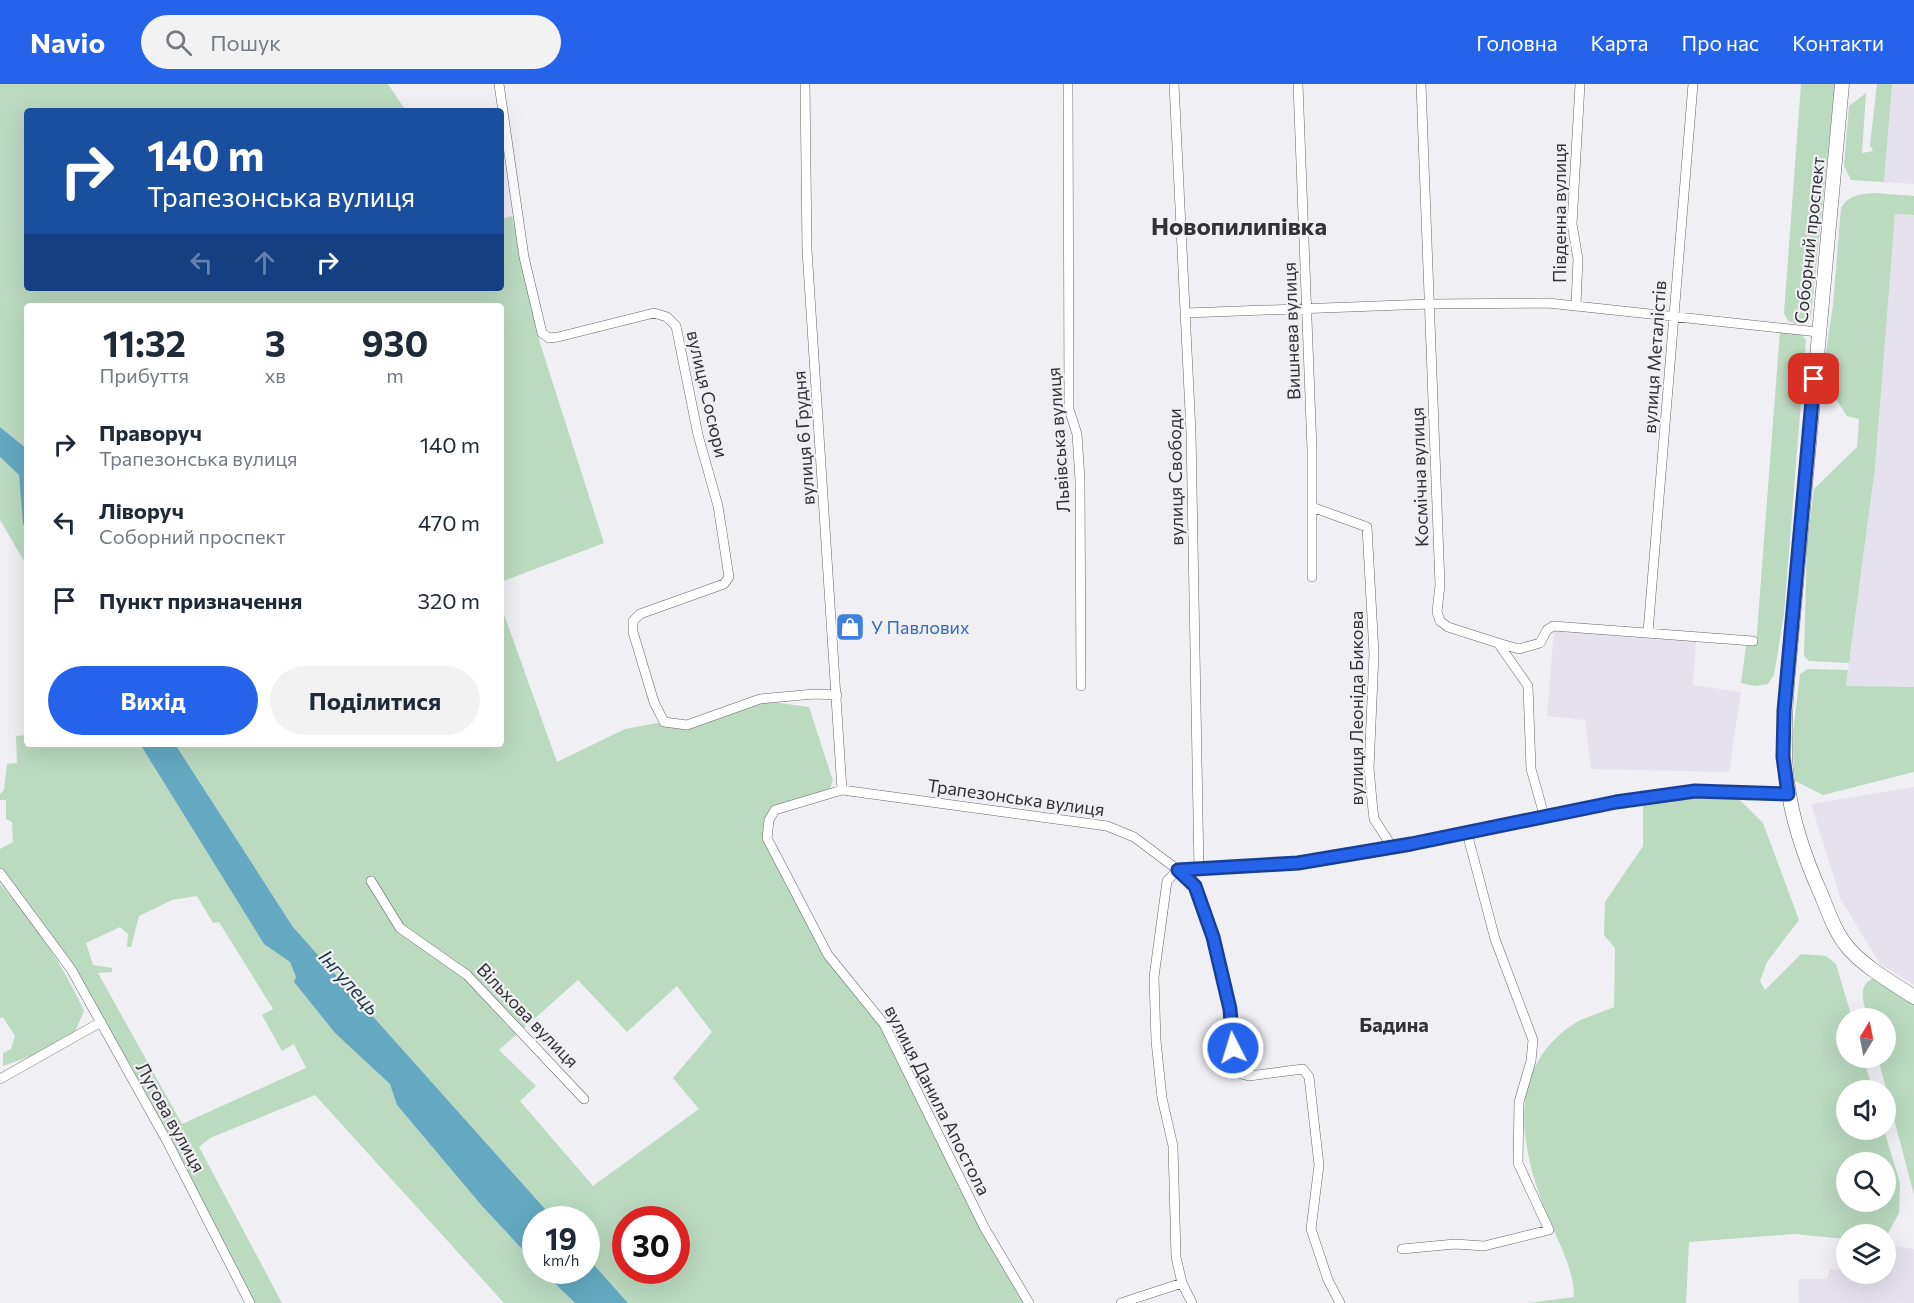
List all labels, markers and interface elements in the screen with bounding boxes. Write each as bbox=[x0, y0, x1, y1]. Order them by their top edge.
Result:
search box bbox=[141, 15, 561, 69]
text: Navio bbox=[30, 25, 105, 59]
icon: search bbox=[162, 26, 195, 59]
text: Пошук bbox=[210, 29, 281, 56]
text: Головна bbox=[1476, 30, 1558, 55]
text: Карта bbox=[1591, 30, 1648, 55]
text: Про нас bbox=[1681, 30, 1759, 55]
text: Контакти bbox=[1792, 30, 1884, 55]
text: 140 m bbox=[147, 128, 264, 180]
icon: right bbox=[48, 132, 126, 210]
street label: Південна вулиця bbox=[1548, 143, 1570, 283]
street label: Соборний проспект bbox=[1789, 155, 1829, 325]
text: Трапезонська вулиця bbox=[147, 180, 415, 213]
district label: Новопилипівка bbox=[1151, 211, 1327, 240]
icon: left bbox=[185, 246, 218, 279]
icon: ahead bbox=[248, 246, 281, 279]
icon: right bbox=[311, 246, 344, 279]
street label: Вишнева вулиця bbox=[1278, 262, 1304, 400]
street label: вулиця Металістів bbox=[1638, 280, 1670, 434]
text: 11:32 bbox=[103, 320, 186, 364]
text: 3 bbox=[265, 320, 286, 364]
text: 930 bbox=[362, 320, 428, 364]
street label: вулиця Сосюри bbox=[683, 328, 733, 460]
pin bbox=[1788, 353, 1839, 404]
icon: arrive bbox=[1797, 362, 1830, 395]
text: Прибуття bbox=[100, 363, 189, 387]
text: хв bbox=[265, 363, 286, 387]
text: m bbox=[386, 363, 404, 387]
street label: Львівська вулиця bbox=[1042, 366, 1074, 514]
street label: вулиця 6 Грудня bbox=[787, 370, 819, 506]
street label: Космічна вулиця bbox=[1406, 407, 1432, 547]
street label: вулиця Свободи bbox=[1163, 408, 1187, 546]
text: Праворуч bbox=[99, 419, 202, 446]
icon: right bbox=[48, 428, 81, 461]
text: 140 m bbox=[420, 431, 480, 458]
text: Трапезонська вулиця bbox=[99, 446, 298, 470]
text: Ліворуч bbox=[99, 497, 184, 524]
icon: left bbox=[48, 506, 81, 539]
text: 470 m bbox=[418, 509, 480, 536]
text: Соборний проспект bbox=[99, 524, 286, 548]
icon: arrive bbox=[48, 584, 81, 617]
text: Пункт призначення bbox=[99, 587, 302, 614]
text: 320 m bbox=[418, 587, 480, 614]
shop icon: У Павлових bbox=[834, 611, 866, 643]
street label: вулиця Леоніда Бикова bbox=[1345, 611, 1367, 805]
place label: У Павлових bbox=[871, 616, 970, 638]
button: Вихід bbox=[48, 666, 258, 735]
button: Поділитися bbox=[270, 666, 480, 735]
street label: Трапезонська вулиця bbox=[926, 774, 1106, 820]
water label: Інгулець bbox=[314, 944, 386, 1020]
street label: Вільхова вулиця bbox=[473, 958, 583, 1072]
street label: вулиця Данила Апостола bbox=[880, 1001, 996, 1199]
north arrow bbox=[1836, 1008, 1896, 1068]
map controls bbox=[1836, 1008, 1896, 1284]
district label: Бадина bbox=[1359, 1012, 1429, 1036]
position arrow bbox=[1201, 1016, 1265, 1080]
street label: Лугова вулиця bbox=[132, 1058, 210, 1176]
button: sound bbox=[1836, 1080, 1896, 1140]
button: search bbox=[1836, 1152, 1896, 1212]
speed limit sign: 30 bbox=[612, 1206, 690, 1284]
text: 19 bbox=[545, 1219, 577, 1256]
button: layers bbox=[1836, 1224, 1896, 1284]
text: km/h bbox=[543, 1251, 579, 1269]

